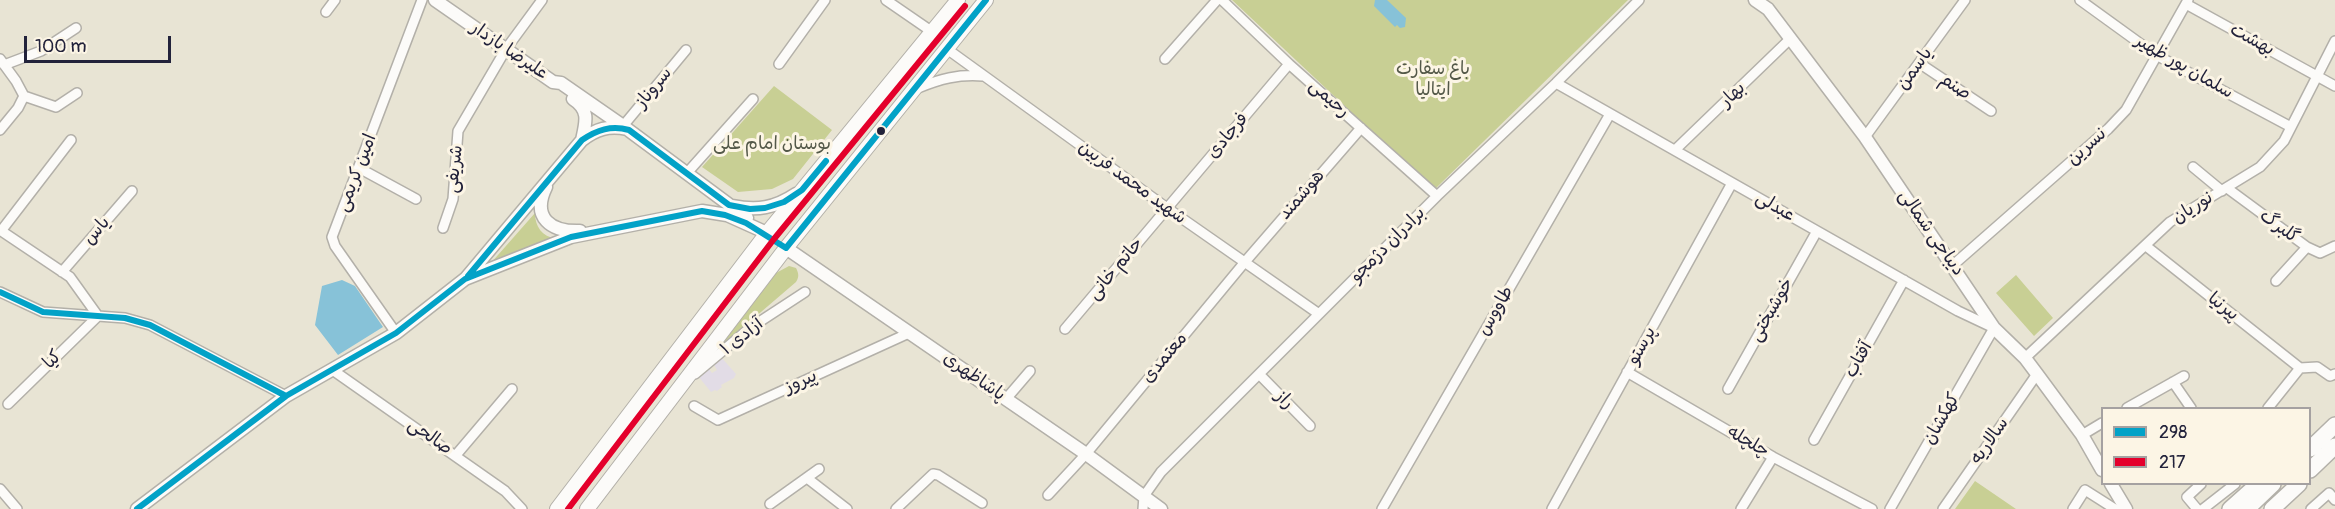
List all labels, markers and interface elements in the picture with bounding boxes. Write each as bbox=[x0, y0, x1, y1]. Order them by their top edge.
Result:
street label: علیرضا بازدار bbox=[466, 17, 552, 85]
street label: بهشت bbox=[2226, 19, 2278, 61]
scale bar bbox=[27, 24, 174, 62]
street label: سلمان پور ظهیر bbox=[2131, 30, 2237, 104]
text: 100 m bbox=[35, 35, 87, 58]
street label: یاسمن bbox=[1892, 44, 1938, 94]
park label: باغ سفارت ایتالیا bbox=[1396, 58, 1470, 100]
street label: سروناز bbox=[631, 63, 677, 113]
street label: صنم bbox=[1935, 69, 1975, 105]
street label: رحیمی bbox=[1304, 75, 1354, 123]
street label: بهار bbox=[1716, 78, 1750, 112]
street label: فرجادی bbox=[1203, 109, 1253, 163]
street label: نسرین bbox=[2063, 124, 2111, 170]
unlabelled marker bbox=[875, 125, 887, 137]
street label: امین کریمی bbox=[332, 131, 382, 215]
park label: بوستان امام علی bbox=[713, 133, 831, 155]
street label: شهید محمد فربین bbox=[1074, 137, 1190, 229]
street label: شریفی bbox=[442, 144, 468, 194]
street label: هوشمند bbox=[1274, 165, 1330, 225]
street label: دیباجی شمالی bbox=[1893, 186, 1969, 280]
street label: عبدلی bbox=[1752, 187, 1798, 227]
street label: نوریان bbox=[2169, 187, 2217, 229]
street label: برادران دژمجو bbox=[1346, 203, 1430, 287]
street label: گلبرگ bbox=[2255, 205, 2303, 249]
street label: یاس bbox=[79, 212, 115, 250]
street label: حاتم خانی bbox=[1084, 233, 1148, 305]
street label: خوشبختی bbox=[1745, 274, 1799, 346]
street label: طاووس bbox=[1473, 282, 1519, 340]
street label: پیرنیا bbox=[2203, 288, 2243, 326]
street label: آزادی ۱ bbox=[716, 314, 768, 360]
street label: پرستو bbox=[1623, 323, 1661, 369]
street label: معتمدی bbox=[1138, 328, 1192, 388]
street label: آفتاب bbox=[1840, 338, 1878, 382]
street label: کیا bbox=[39, 346, 67, 374]
street label: پاشاظهری bbox=[939, 348, 1009, 406]
street label: پیروز bbox=[781, 365, 821, 399]
street label: راز bbox=[1270, 386, 1298, 414]
street label: کهکشان bbox=[1919, 389, 1965, 449]
legend bbox=[2101, 407, 2311, 485]
street label: سالاریه bbox=[1966, 413, 2014, 469]
street label: صالحی bbox=[403, 414, 457, 460]
street label: چلچله bbox=[1723, 421, 1773, 463]
text: 298 bbox=[2159, 421, 2187, 444]
text: 217 bbox=[2159, 451, 2186, 474]

